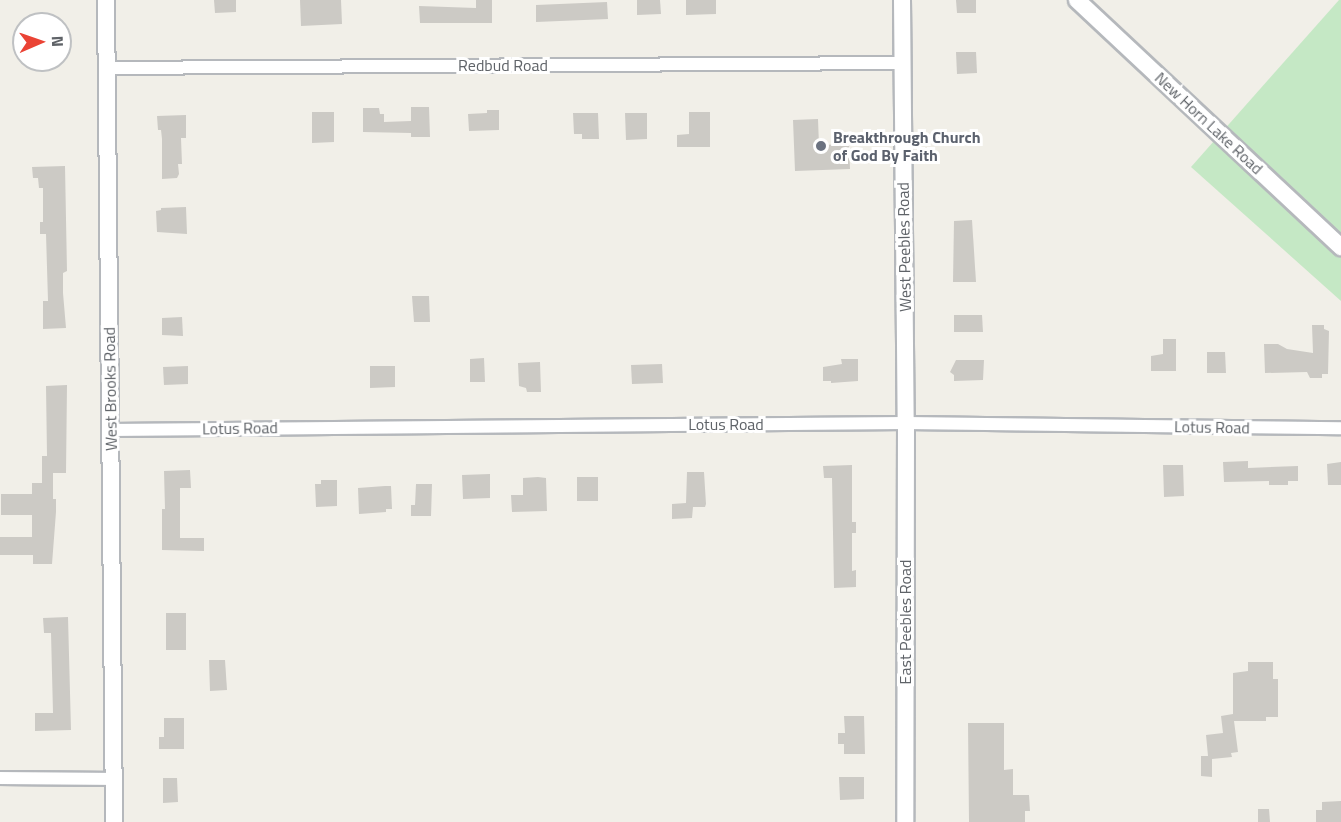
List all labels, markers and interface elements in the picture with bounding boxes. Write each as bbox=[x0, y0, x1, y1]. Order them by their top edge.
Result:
north arrow bbox=[12, 12, 72, 72]
text: N bbox=[46, 35, 70, 47]
street label: Redbud Road bbox=[458, 55, 548, 75]
street label: New Horn Lake Road bbox=[1151, 68, 1267, 178]
place label: Breakthrough Church of God By Faith bbox=[833, 127, 980, 165]
marker: Breakthrough Church of God By Faith bbox=[814, 139, 828, 153]
street label: West Peebles Road bbox=[893, 182, 915, 312]
street label: West Brooks Road bbox=[99, 327, 121, 451]
street label: Lotus Road bbox=[688, 414, 764, 434]
street label: Lotus Road bbox=[1174, 417, 1250, 437]
street label: Lotus Road bbox=[202, 418, 278, 438]
street label: East Peebles Road bbox=[895, 560, 915, 684]

